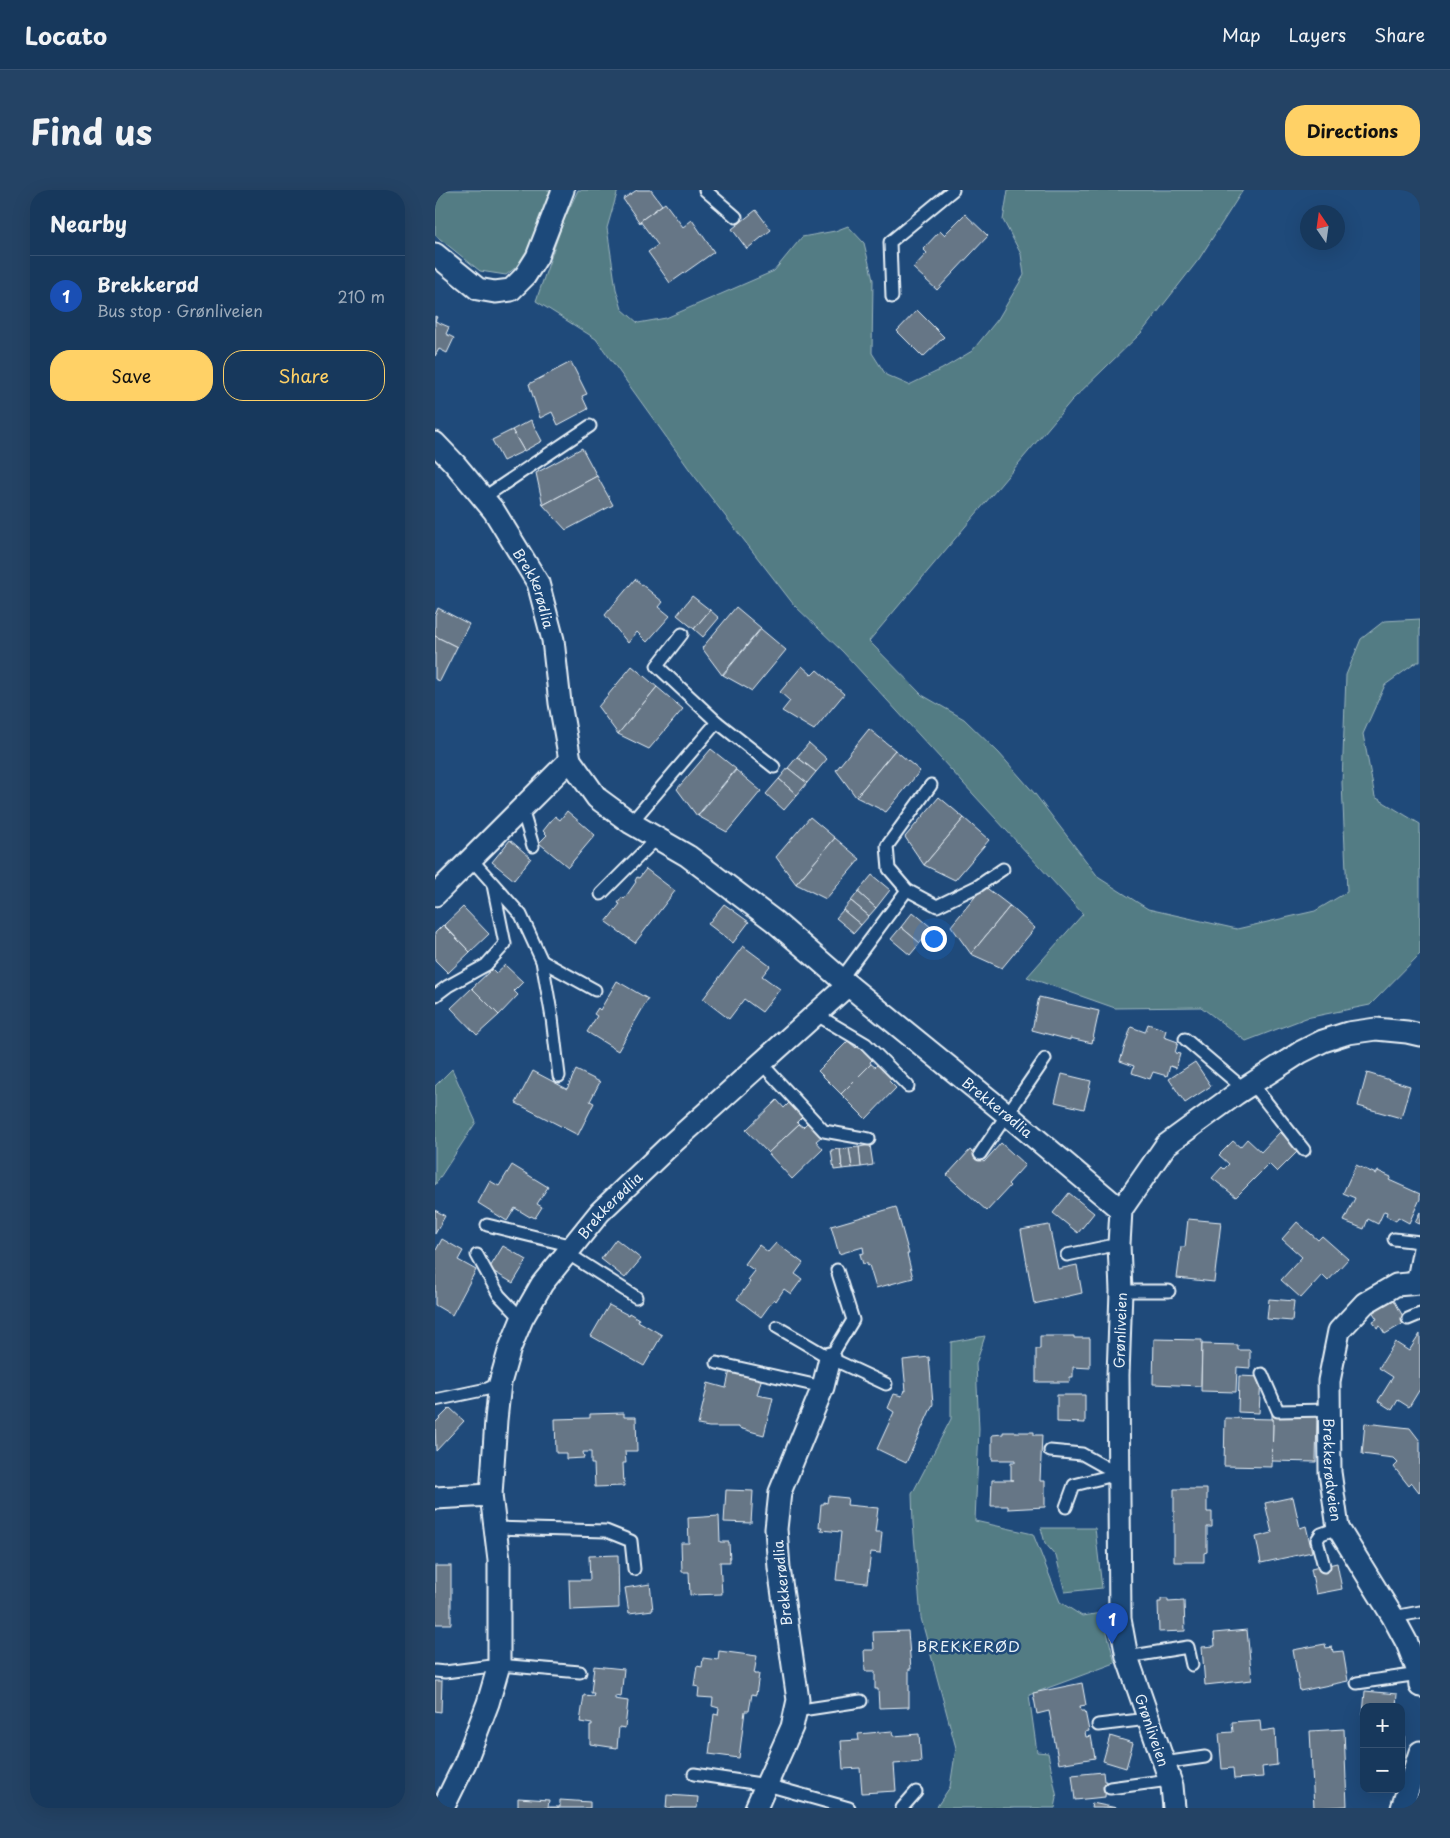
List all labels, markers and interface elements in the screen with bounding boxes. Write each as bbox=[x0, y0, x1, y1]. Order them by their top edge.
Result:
text: Locato bbox=[25, 17, 107, 53]
text: Map bbox=[1222, 21, 1261, 48]
text: Layers bbox=[1289, 21, 1346, 48]
text: Share bbox=[1374, 21, 1425, 48]
text: Find us bbox=[30, 104, 152, 157]
button: Directions bbox=[1285, 105, 1420, 156]
north arrow bbox=[1300, 205, 1345, 250]
text: Nearby bbox=[50, 207, 127, 239]
text: Brekkerød bbox=[97, 270, 199, 298]
text: 1 bbox=[62, 284, 70, 308]
text: 210 m bbox=[337, 284, 385, 308]
text: Bus stop · Grønliveien bbox=[97, 298, 263, 322]
button: Save bbox=[50, 350, 213, 401]
button: Share bbox=[223, 350, 385, 401]
street label: Brekkerødlia bbox=[508, 544, 560, 631]
your location bbox=[921, 926, 947, 952]
street label: Brekkerødlia bbox=[958, 1071, 1038, 1143]
street label: Brekkerødlia bbox=[572, 1166, 647, 1243]
street label: Grønliveien bbox=[1108, 1292, 1131, 1369]
street label: Brekkerødveien bbox=[1319, 1418, 1347, 1523]
street label: Brekkerødlia bbox=[767, 1539, 797, 1627]
pin: 1 bbox=[1096, 1603, 1128, 1644]
district label: BREKKERØD bbox=[917, 1634, 1021, 1657]
street label: Grønliveien bbox=[1130, 1691, 1174, 1769]
map controls bbox=[1360, 1703, 1405, 1793]
button: + bbox=[1360, 1703, 1405, 1748]
button: − bbox=[1360, 1748, 1405, 1793]

